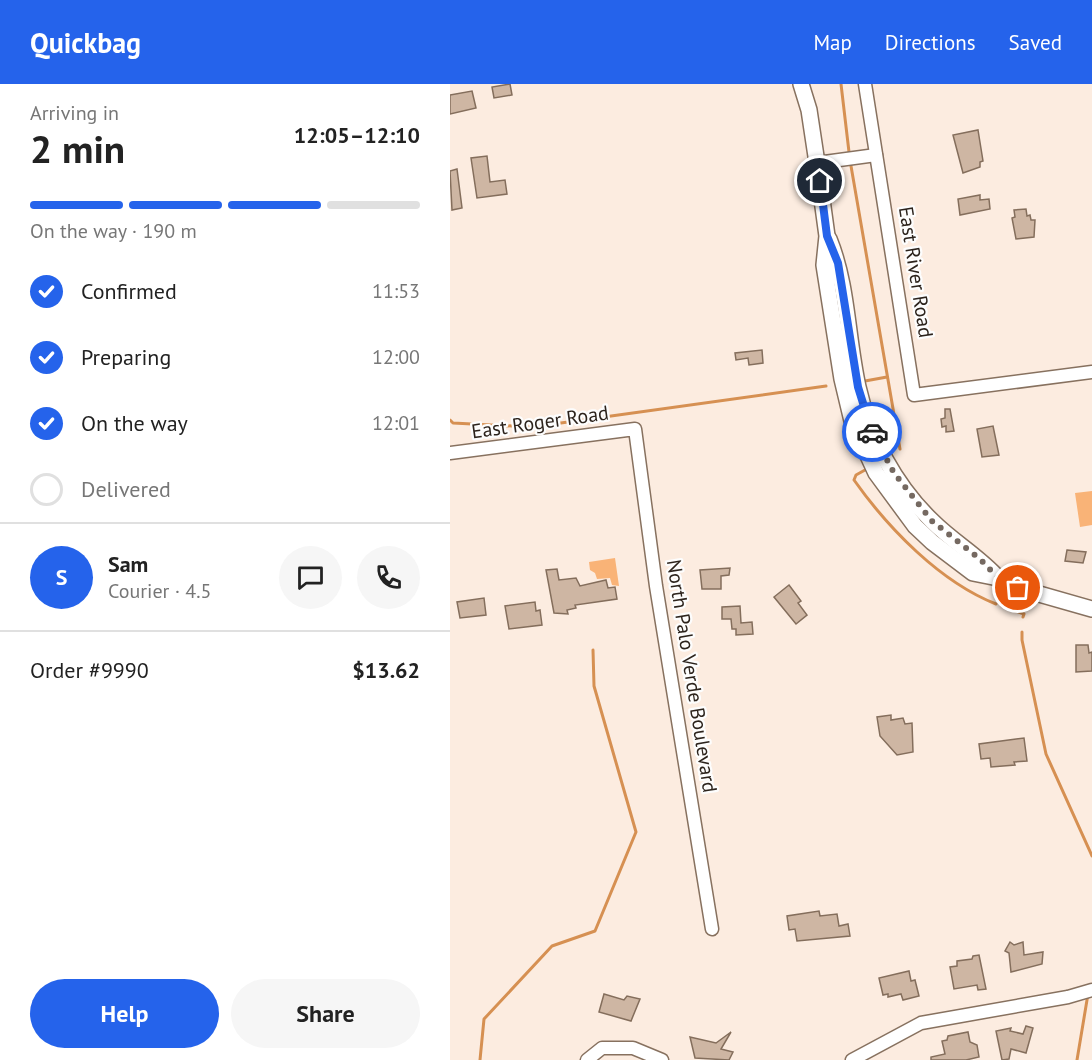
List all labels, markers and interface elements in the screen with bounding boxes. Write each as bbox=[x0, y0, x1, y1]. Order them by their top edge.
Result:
text: Quickbag bbox=[30, 24, 141, 61]
text: Map bbox=[813, 29, 852, 56]
text: Directions bbox=[885, 29, 976, 56]
text: Saved bbox=[1009, 29, 1062, 56]
text: Arriving in bbox=[30, 100, 119, 126]
text: 12:05–12:10 bbox=[294, 121, 420, 149]
text: 2 min bbox=[30, 123, 125, 174]
pin bbox=[794, 155, 845, 206]
icon: home bbox=[803, 164, 836, 197]
street label: East River Road bbox=[893, 205, 939, 339]
text: On the way · 190 m bbox=[30, 218, 197, 244]
icon: check bbox=[30, 275, 63, 308]
text: Confirmed bbox=[81, 277, 177, 305]
text: 11:53 bbox=[372, 278, 420, 304]
icon: check bbox=[30, 341, 63, 374]
text: Preparing bbox=[81, 343, 171, 371]
text: 12:00 bbox=[372, 344, 420, 370]
street label: East Roger Road bbox=[470, 400, 610, 444]
courier bbox=[842, 402, 902, 462]
icon: check bbox=[30, 407, 63, 440]
text: On the way bbox=[81, 409, 188, 437]
text: 12:01 bbox=[372, 410, 420, 436]
icon: car bbox=[856, 416, 889, 449]
text: Delivered bbox=[81, 475, 171, 503]
button: chat bbox=[279, 546, 342, 609]
button: phone bbox=[357, 546, 420, 609]
text: Sam bbox=[108, 550, 148, 578]
street label: North Palo Verde Boulevard bbox=[661, 558, 723, 794]
pin bbox=[992, 562, 1043, 613]
text: S bbox=[56, 563, 67, 591]
icon: bag bbox=[1001, 571, 1034, 604]
text: Courier · 4.5 bbox=[108, 578, 211, 604]
text: Order #9990 bbox=[30, 656, 149, 684]
text: $13.62 bbox=[352, 656, 420, 684]
button: Help bbox=[30, 979, 219, 1048]
button: Share bbox=[231, 979, 420, 1048]

